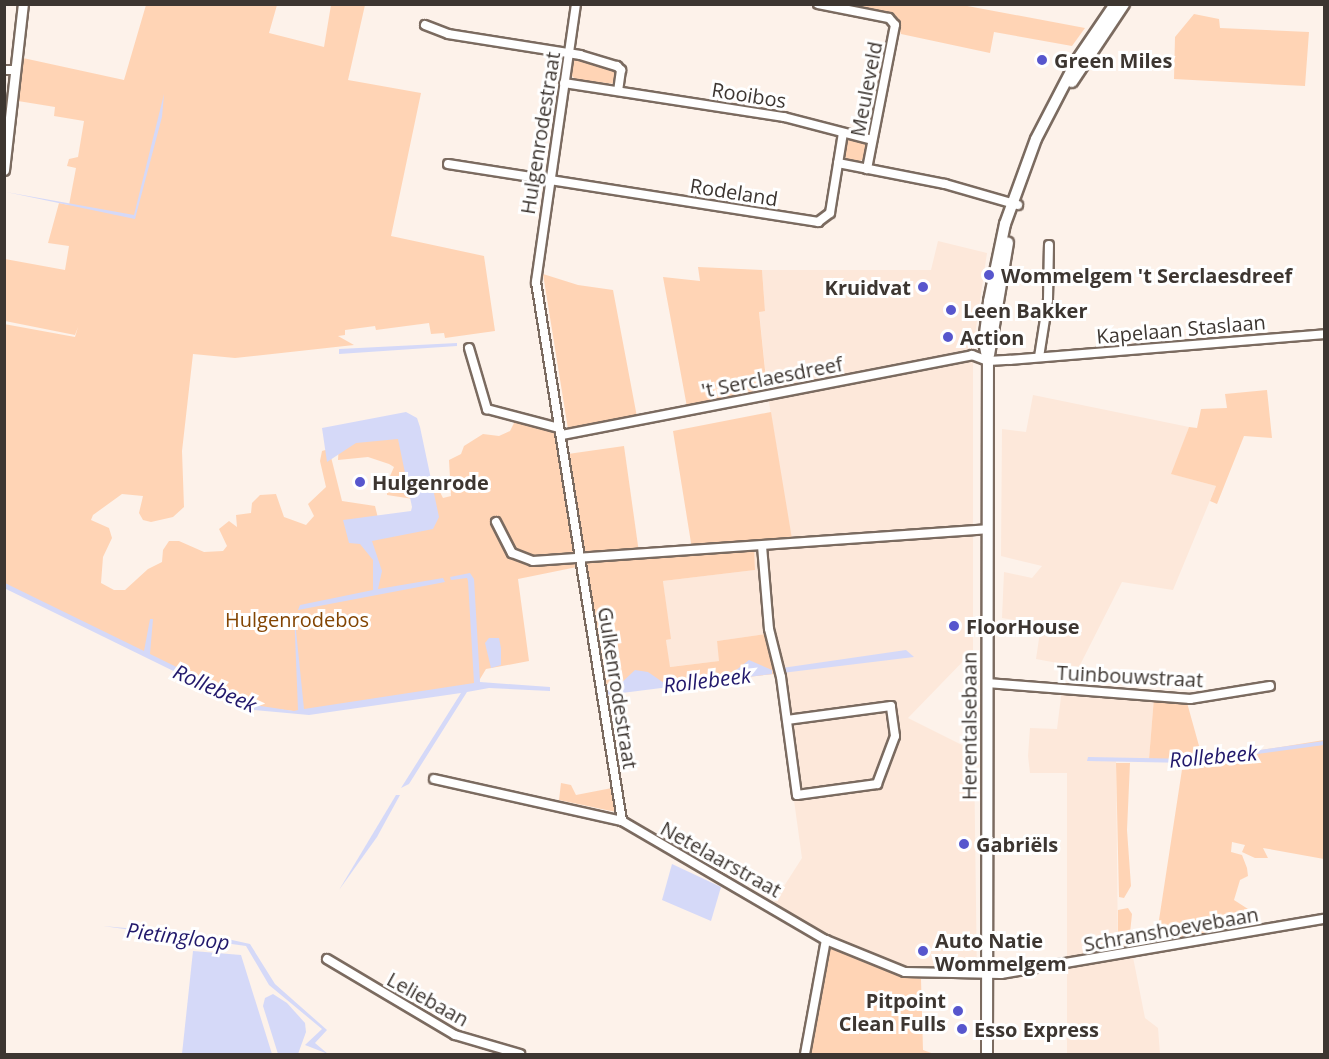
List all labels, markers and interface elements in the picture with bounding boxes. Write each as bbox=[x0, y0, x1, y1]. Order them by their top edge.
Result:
street label: Meuleveld bbox=[845, 39, 887, 139]
place label: Green Miles bbox=[1054, 48, 1172, 72]
street label: Hulgenrodestraat bbox=[515, 50, 565, 216]
marker: Green Miles bbox=[1035, 53, 1049, 67]
street label: Rooibos bbox=[710, 77, 788, 113]
street label: Rodeland bbox=[688, 173, 780, 211]
place label: Wommelgem 't Serclaesdreef bbox=[1001, 263, 1292, 287]
marker: Wommelgem 't Serclaesdreef bbox=[982, 268, 996, 282]
place label: Kruidvat bbox=[825, 275, 911, 299]
marker: Kruidvat bbox=[916, 280, 930, 294]
place label: Leen Bakker bbox=[963, 298, 1087, 322]
marker: Leen Bakker bbox=[944, 303, 958, 317]
street label: Kapelaan Staslaan bbox=[1095, 310, 1267, 348]
place label: Action bbox=[960, 325, 1024, 349]
marker: Action bbox=[941, 330, 955, 344]
street label: 't Serclaesdreef bbox=[699, 352, 845, 402]
place label: Hulgenrode bbox=[372, 470, 489, 494]
marker: Hulgenrode bbox=[353, 475, 367, 489]
street label: Gulkenrodestraat bbox=[593, 605, 643, 771]
park label: Hulgenrodebos bbox=[225, 607, 369, 631]
place label: FloorHouse bbox=[966, 614, 1080, 638]
marker: FloorHouse bbox=[947, 619, 961, 633]
street label: Herentalsebaan bbox=[957, 652, 981, 800]
water label: Rollebeek bbox=[170, 659, 260, 717]
street label: Tuinbouwstraat bbox=[1056, 660, 1204, 692]
water label: Rollebeek bbox=[662, 662, 752, 698]
water label: Rollebeek bbox=[1168, 740, 1258, 772]
street label: Netelaarstraat bbox=[656, 816, 786, 902]
place label: Gabriëls bbox=[976, 832, 1058, 856]
marker: Gabriëls bbox=[957, 837, 971, 851]
street label: Schranshoevebaan bbox=[1082, 902, 1260, 956]
water label: Pietingloop bbox=[125, 917, 231, 955]
place label: Auto Natie Wommelgem bbox=[935, 928, 1067, 975]
marker: Auto Natie Wommelgem bbox=[916, 944, 930, 958]
street label: Leliebaan bbox=[383, 967, 473, 1031]
place label: Pitpoint Clean Fulls bbox=[839, 988, 946, 1035]
marker: Pitpoint Clean Fulls bbox=[951, 1004, 965, 1018]
place label: Esso Express bbox=[974, 1017, 1099, 1041]
marker: Esso Express bbox=[955, 1022, 969, 1036]

